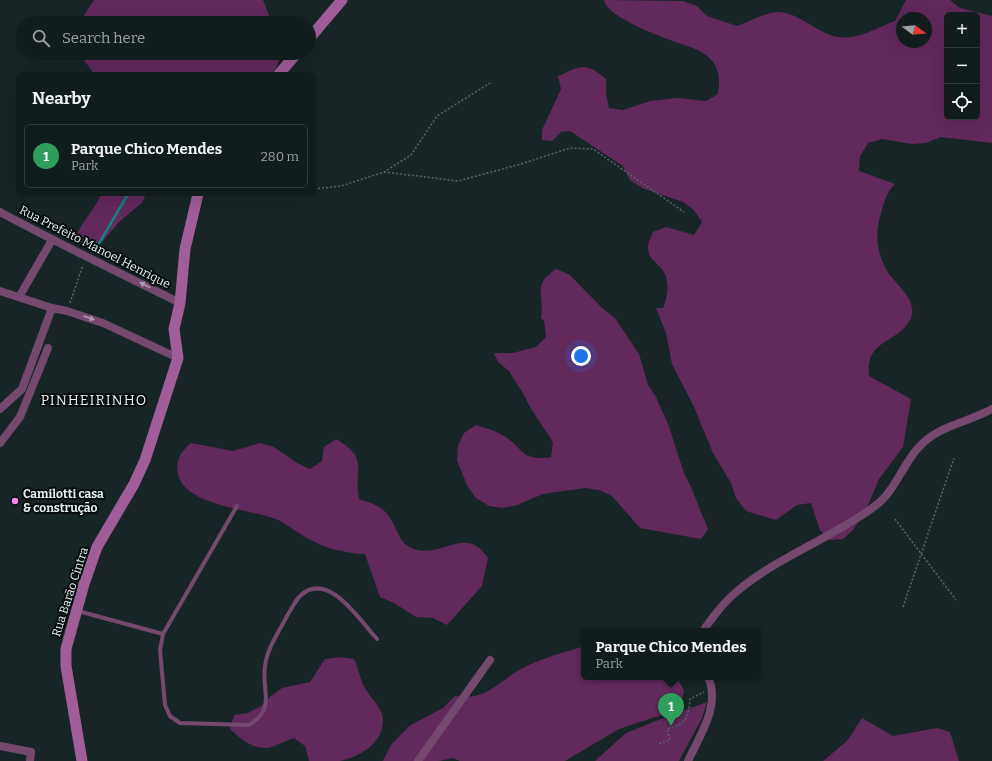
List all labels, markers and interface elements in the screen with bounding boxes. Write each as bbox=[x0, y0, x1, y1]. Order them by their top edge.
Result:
north arrow bbox=[896, 12, 932, 48]
map controls bbox=[944, 12, 980, 120]
button: + bbox=[944, 12, 980, 48]
search box bbox=[16, 16, 316, 60]
icon: search bbox=[30, 27, 52, 49]
text: Search here bbox=[62, 29, 145, 47]
button: − bbox=[944, 48, 980, 84]
button: locate bbox=[944, 84, 980, 120]
text: Nearby bbox=[32, 88, 91, 109]
text: Parque Chico Mendes bbox=[71, 140, 222, 158]
text: 1 bbox=[43, 149, 49, 164]
text: 280 m bbox=[261, 149, 299, 164]
text: Park bbox=[71, 158, 98, 173]
street label: Rua Prefeito Manoel Henrique bbox=[17, 203, 173, 291]
one-way arrow bbox=[139, 282, 151, 289]
one-way arrow bbox=[84, 316, 96, 322]
your location bbox=[571, 346, 591, 366]
district label: PINHEIRINHO bbox=[41, 392, 147, 409]
place label: Camilotti casa & construção bbox=[23, 487, 104, 515]
marker: Camilotti casa & construção bbox=[10, 496, 20, 506]
street label: Rua Barão Cintra bbox=[49, 545, 91, 639]
popup bbox=[581, 628, 761, 680]
text: Parque Chico Mendes bbox=[595, 638, 747, 656]
text: Park bbox=[595, 656, 623, 671]
pin: 1 bbox=[658, 693, 684, 726]

